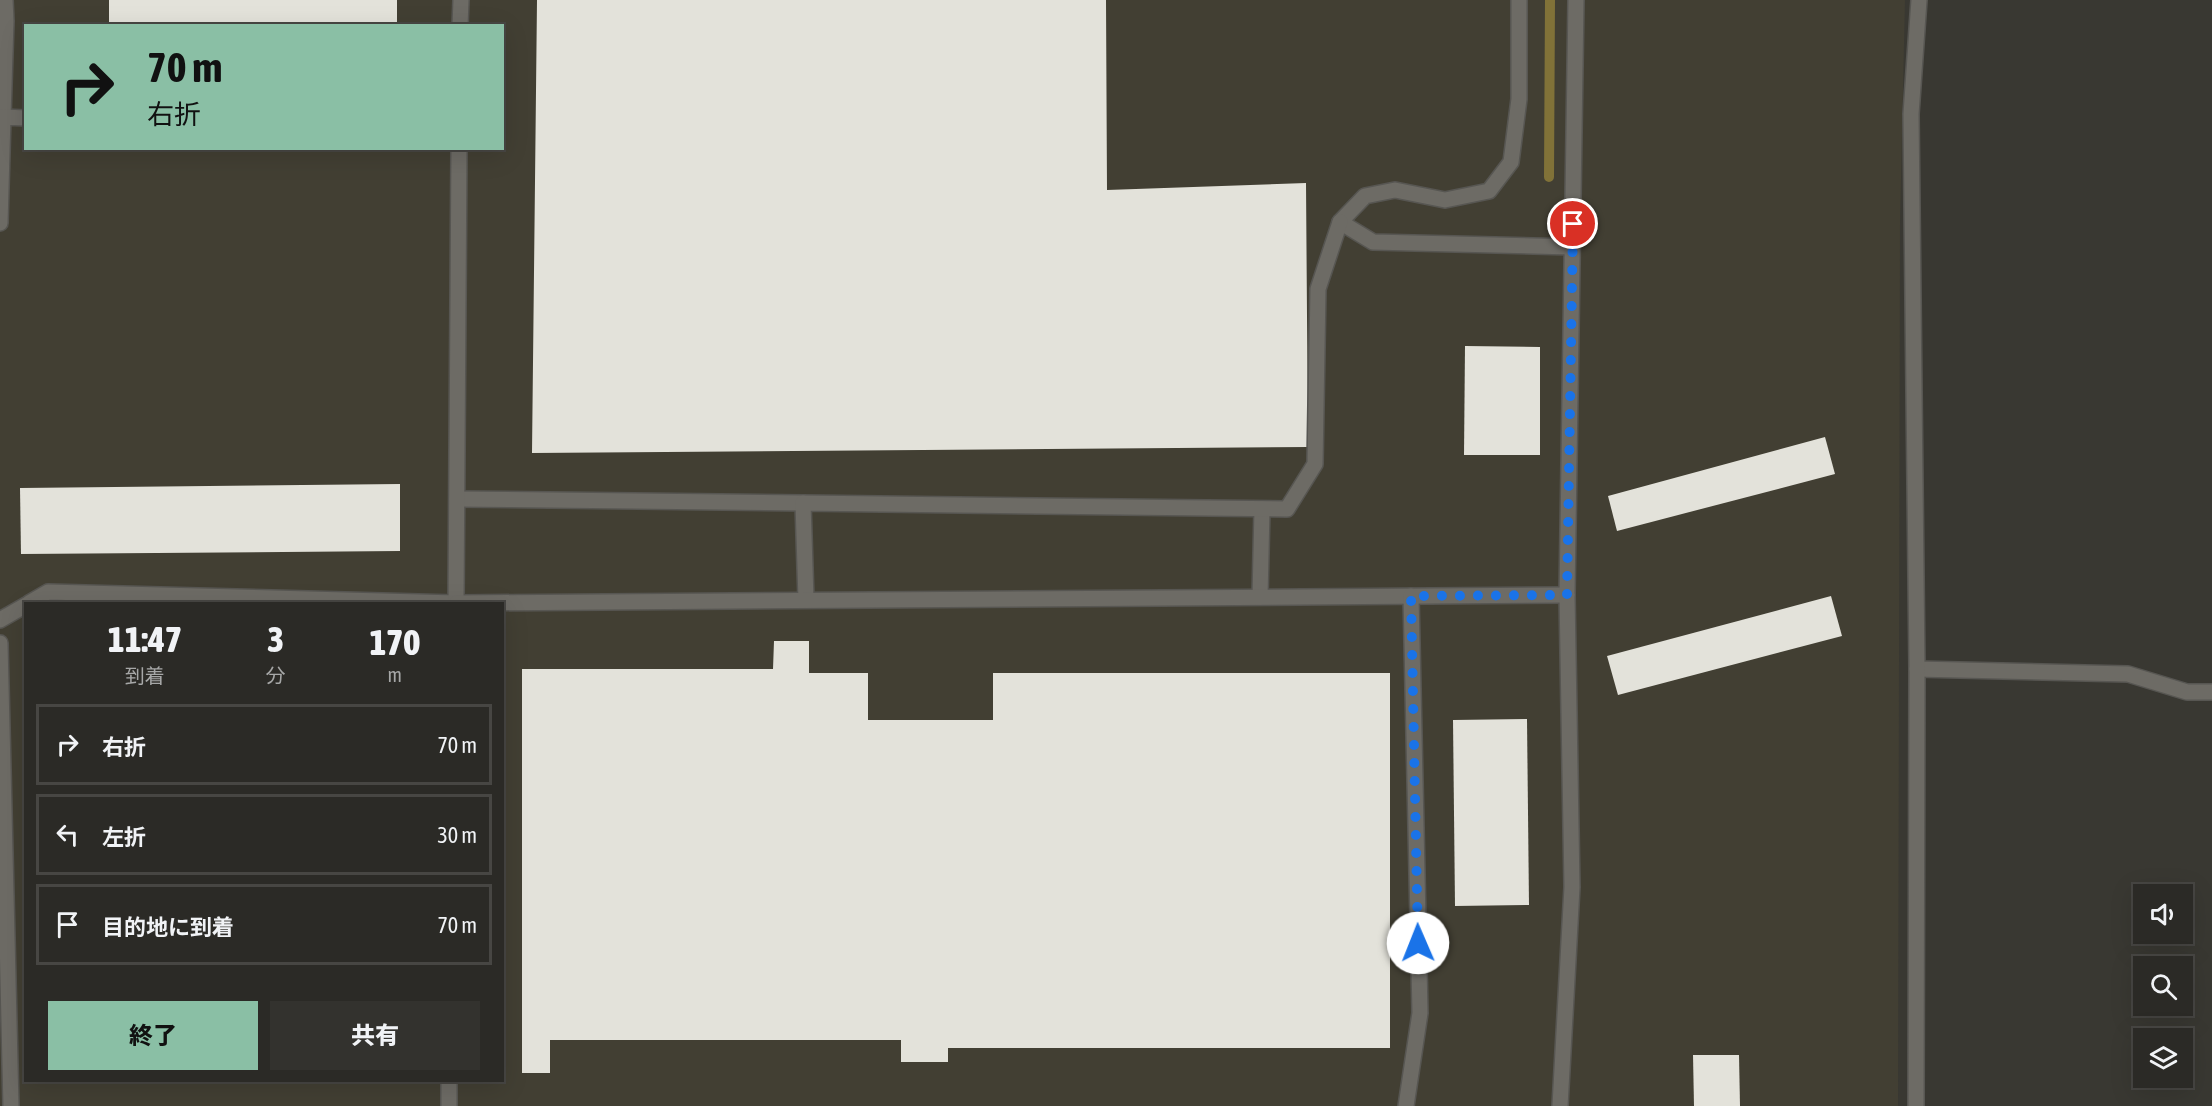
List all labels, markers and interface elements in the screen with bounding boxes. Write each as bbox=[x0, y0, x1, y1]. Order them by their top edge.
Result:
text: 70 m bbox=[147, 43, 222, 91]
icon: right bbox=[48, 48, 126, 126]
text: 右折 bbox=[147, 99, 201, 130]
pin bbox=[1547, 198, 1598, 249]
icon: arrive bbox=[1556, 207, 1589, 240]
text: 11:47 bbox=[108, 618, 182, 660]
text: 3 bbox=[267, 618, 284, 660]
text: 170 bbox=[369, 621, 420, 663]
text: m bbox=[388, 663, 402, 686]
text: 到着 bbox=[125, 664, 165, 687]
text: 分 bbox=[266, 664, 286, 687]
icon: right bbox=[51, 728, 84, 761]
text: 70 m bbox=[437, 732, 477, 758]
text: 右折 bbox=[102, 734, 146, 760]
icon: left bbox=[51, 818, 84, 851]
text: 30 m bbox=[437, 822, 477, 848]
text: 左折 bbox=[102, 824, 146, 850]
map controls bbox=[2133, 884, 2193, 1088]
button: sound bbox=[2133, 884, 2193, 944]
icon: arrive bbox=[51, 908, 84, 941]
position arrow bbox=[1386, 911, 1450, 975]
text: 70 m bbox=[437, 912, 477, 938]
text: 目的地に到着 bbox=[102, 914, 234, 940]
button: search bbox=[2133, 956, 2193, 1016]
button: 終了 bbox=[48, 1001, 258, 1070]
button: 共有 bbox=[270, 1001, 480, 1070]
button: layers bbox=[2133, 1028, 2193, 1088]

